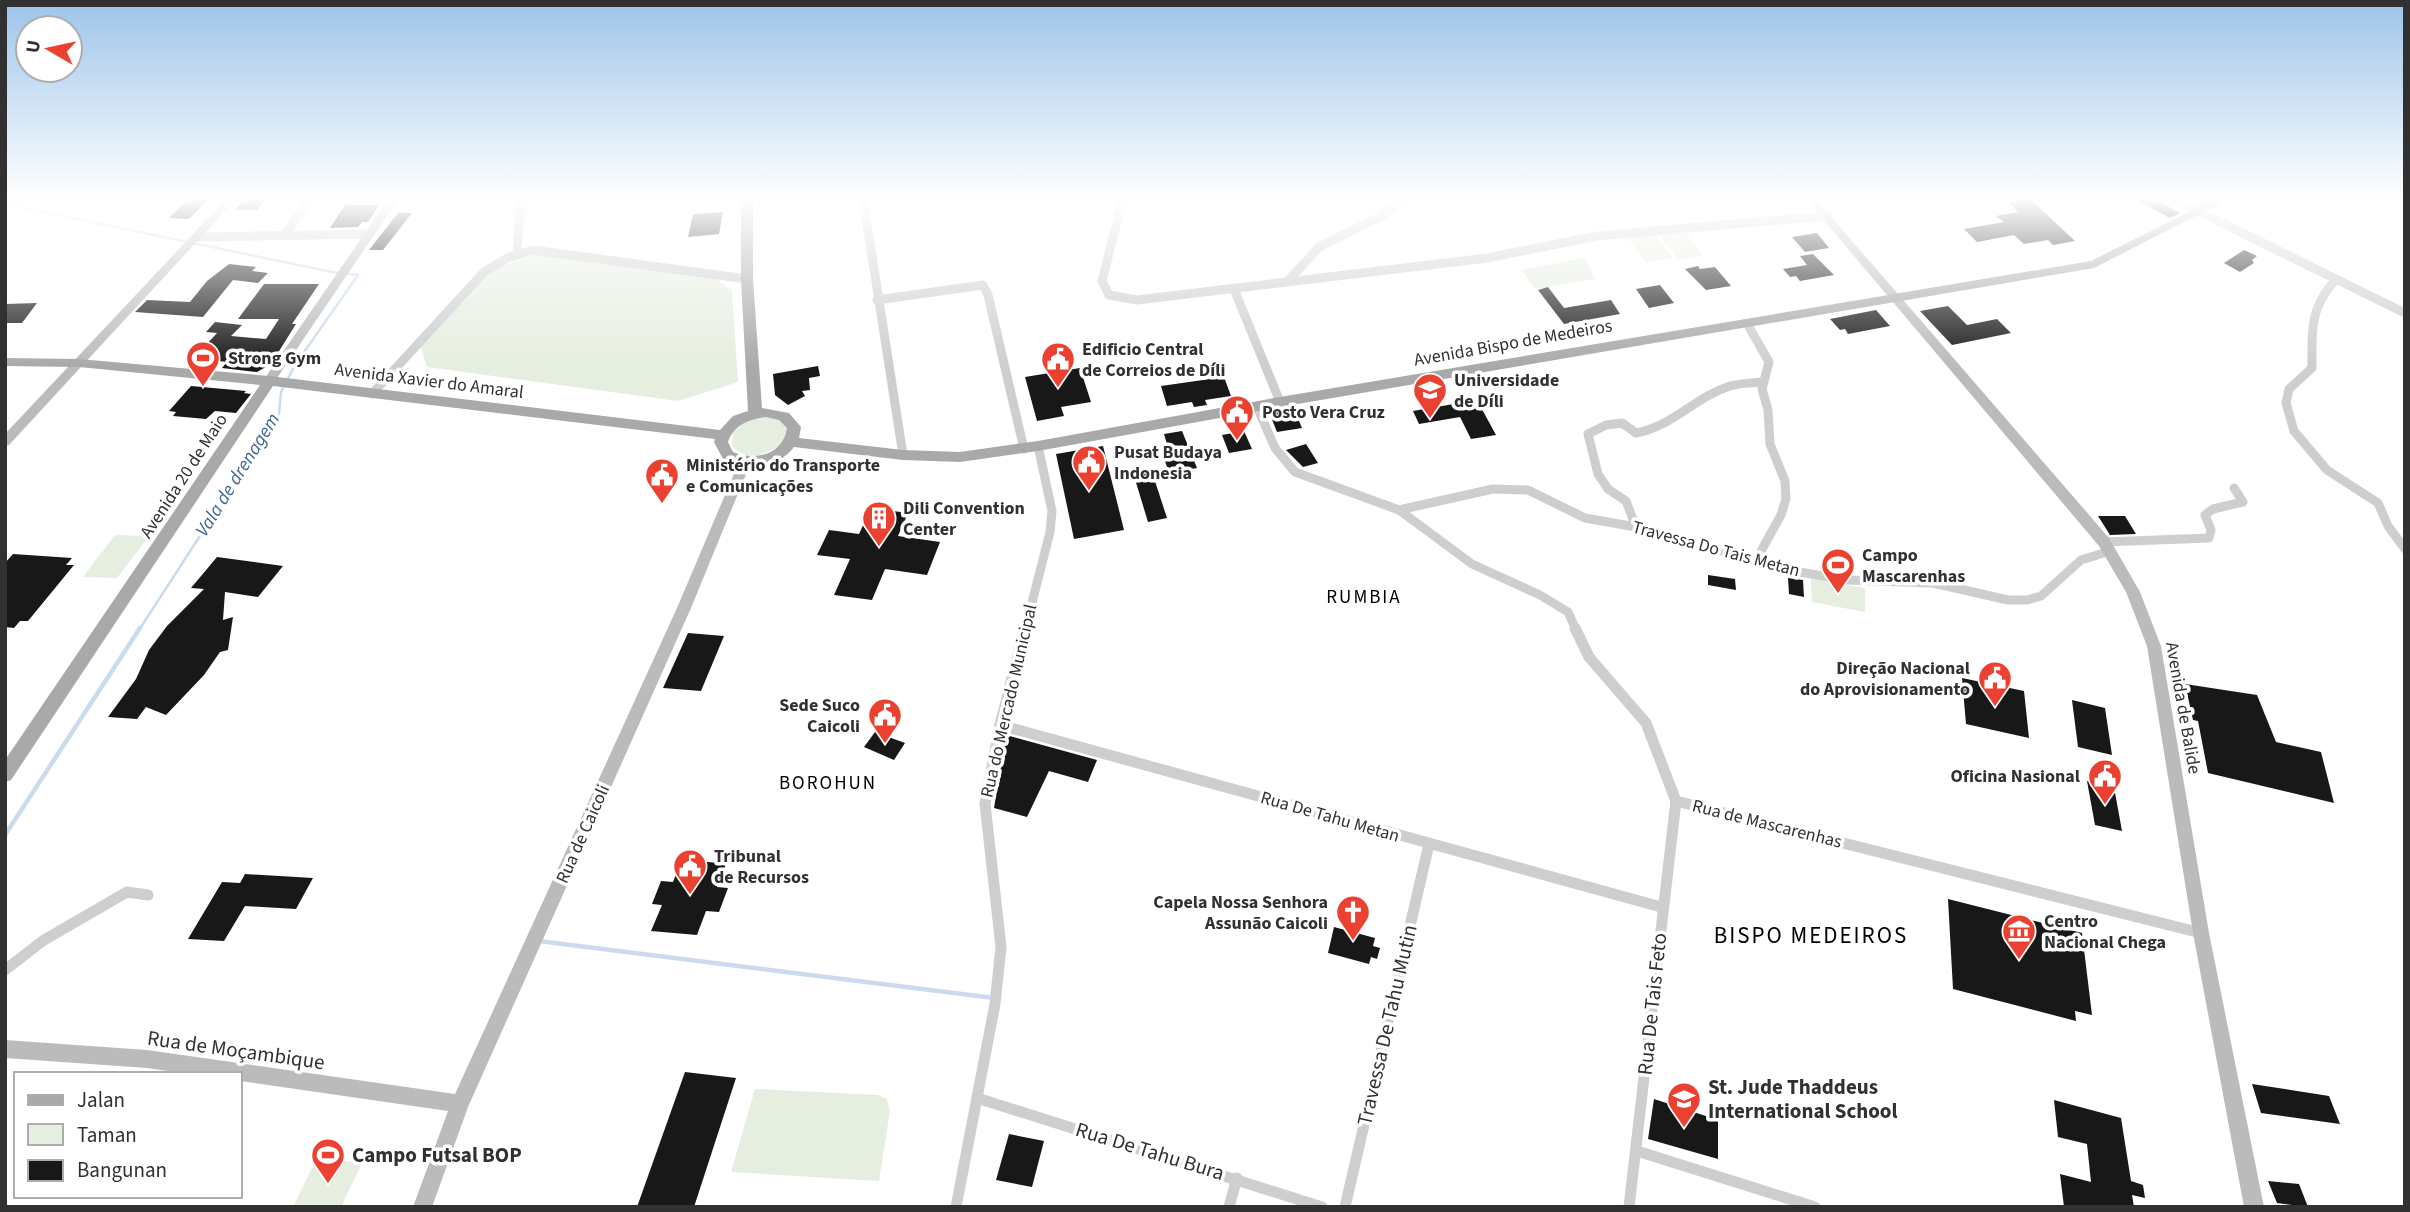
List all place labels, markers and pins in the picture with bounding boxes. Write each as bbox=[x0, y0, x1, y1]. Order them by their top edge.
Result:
place label: Edificio Central de Correios de Díli bbox=[1082, 337, 1225, 383]
sports icon: Strong Gym bbox=[184, 339, 222, 388]
public building icon: Edificio Central de Correios de Díli bbox=[1039, 340, 1077, 389]
place label: Strong Gym bbox=[228, 346, 321, 371]
place label: Universidade de Díli bbox=[1454, 368, 1559, 414]
school or university icon: Universidade de Díli bbox=[1411, 371, 1449, 420]
public building icon: Posto Vera Cruz bbox=[1218, 393, 1256, 442]
place label: Posto Vera Cruz bbox=[1262, 400, 1385, 425]
place label: Pusat Budaya Indonesia bbox=[1114, 440, 1222, 486]
public building icon: Pusat Budaya Indonesia bbox=[1070, 443, 1108, 492]
place label: Ministério do Transporte e Comunicações bbox=[686, 453, 880, 499]
public building icon: Ministério do Transporte e Comunicações bbox=[643, 456, 681, 505]
place label: Dili Convention Center bbox=[903, 496, 1025, 542]
building icon: Dili Convention Center bbox=[860, 499, 898, 548]
place label: Campo Mascarenhas bbox=[1862, 543, 1965, 589]
sports icon: Campo Mascarenhas bbox=[1819, 546, 1857, 595]
place label: Direção Nacional do Aprovisionamento bbox=[1800, 656, 1970, 702]
public building icon: Direção Nacional do Aprovisionamento bbox=[1976, 659, 2014, 708]
place label: Sede Suco Caicoli bbox=[779, 693, 860, 739]
public building icon: Sede Suco Caicoli bbox=[866, 696, 904, 745]
public building icon: Oficina Nasional bbox=[2086, 757, 2124, 806]
place label: Oficina Nasional bbox=[1950, 764, 2080, 789]
place label: Tribunal de Recursos bbox=[714, 844, 809, 890]
public building icon: Tribunal de Recursos bbox=[671, 847, 709, 896]
place label: Capela Nossa Senhora Assunão Caicoli bbox=[1153, 890, 1328, 936]
church icon: Capela Nossa Senhora Assunão Caicoli bbox=[1334, 893, 1372, 942]
place label: Centro Nacional Chega bbox=[2044, 909, 2166, 955]
museum icon: Centro Nacional Chega bbox=[2000, 912, 2038, 961]
place label: St. Jude Thaddeus International School bbox=[1708, 1072, 1898, 1126]
school or university icon: St. Jude Thaddeus International School bbox=[1665, 1080, 1703, 1129]
sports icon: Campo Futsal BOP bbox=[309, 1136, 347, 1185]
place label: Campo Futsal BOP bbox=[352, 1140, 522, 1170]

